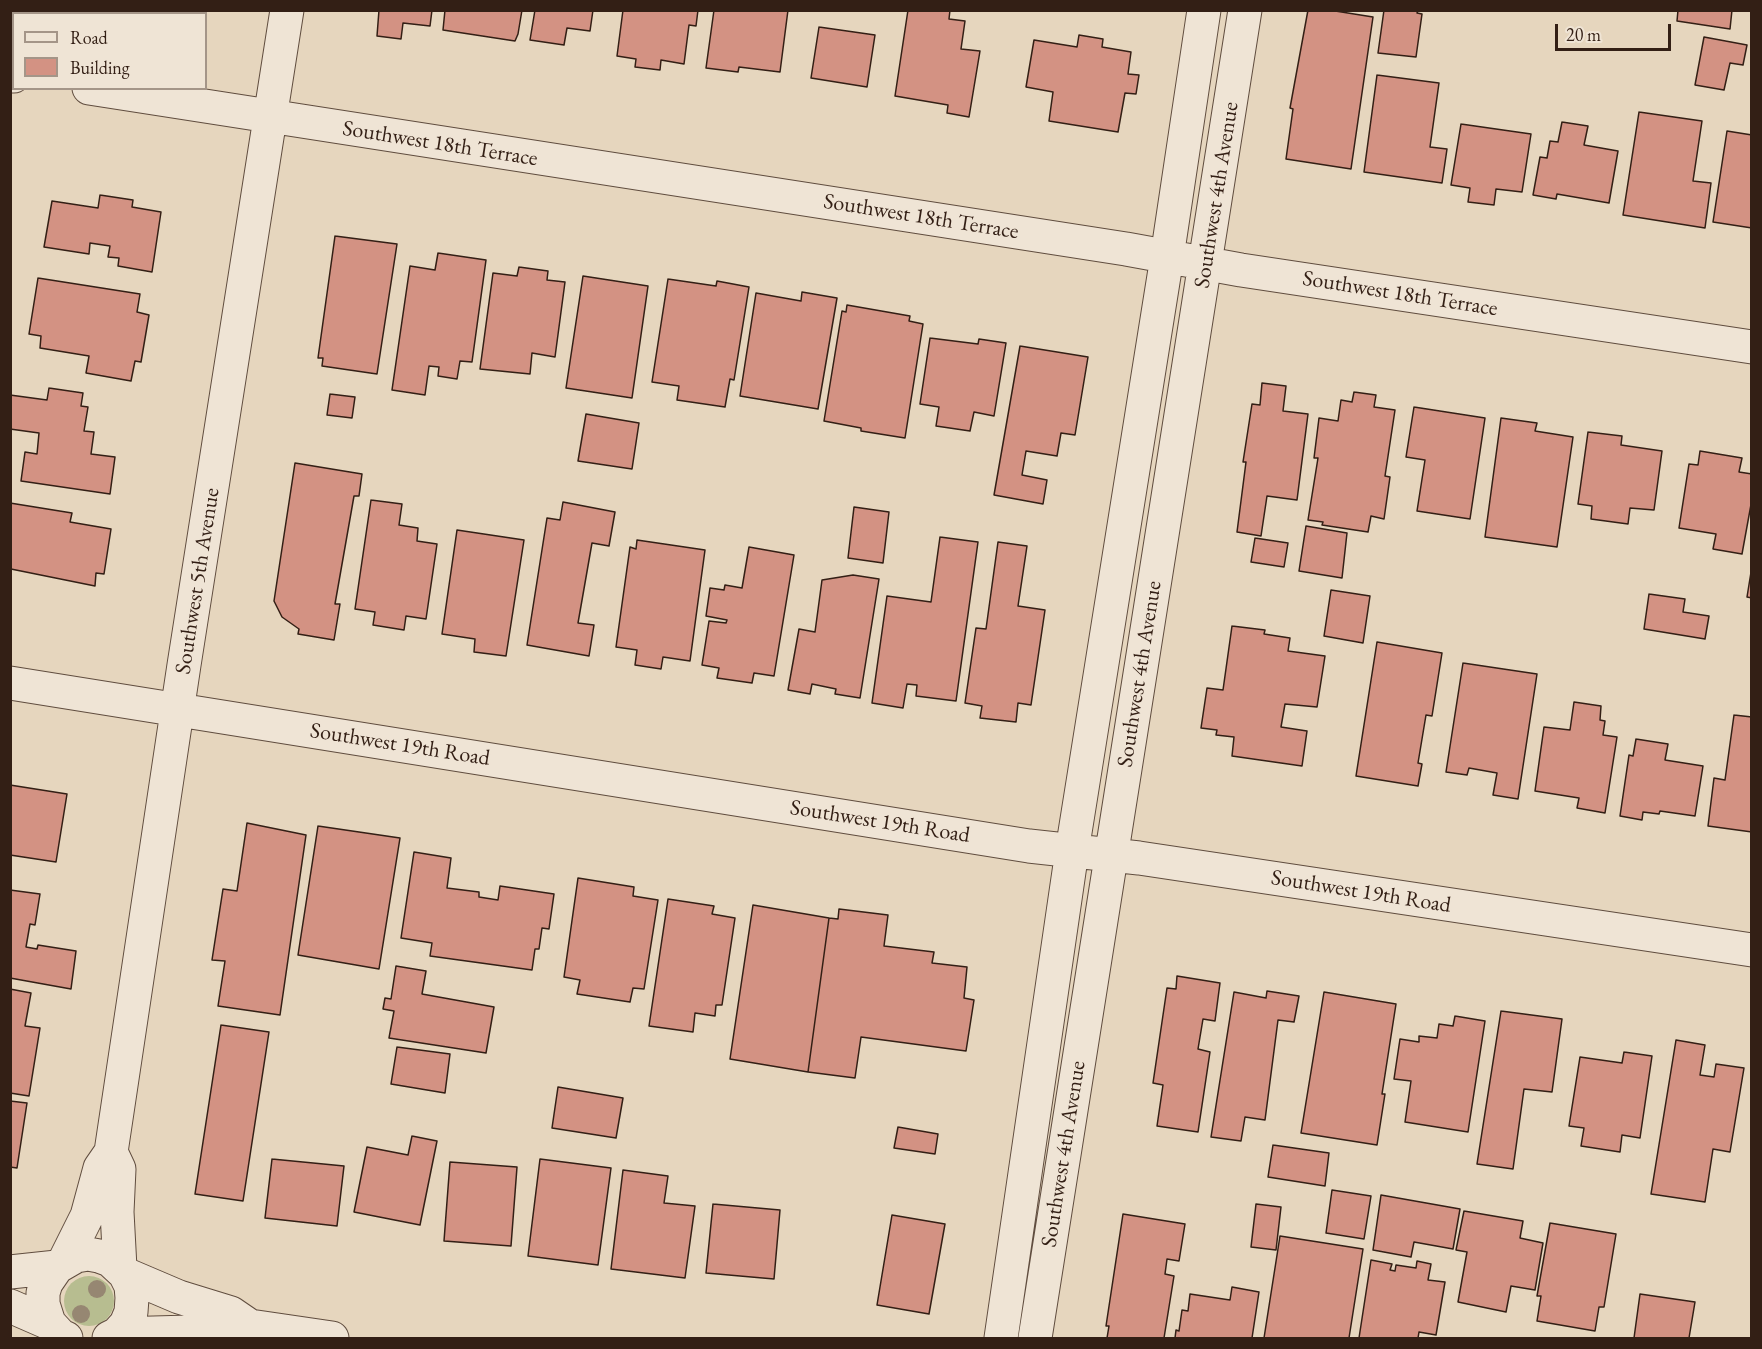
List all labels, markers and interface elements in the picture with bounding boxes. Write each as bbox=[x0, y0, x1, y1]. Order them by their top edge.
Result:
legend bbox=[12, 12, 207, 90]
scale bar bbox=[1558, 12, 1674, 50]
text: 20 m bbox=[1566, 23, 1601, 46]
text: Road bbox=[70, 26, 108, 49]
text: Building bbox=[70, 56, 130, 79]
street label: Southwest 4th Avenue bbox=[1189, 100, 1245, 290]
street label: Southwest 18th Terrace bbox=[341, 116, 539, 172]
street label: Southwest 18th Terrace bbox=[822, 189, 1020, 245]
street label: Southwest 18th Terrace bbox=[1301, 266, 1499, 322]
street label: Southwest 5th Avenue bbox=[170, 486, 226, 676]
street label: Southwest 4th Avenue bbox=[1112, 579, 1168, 769]
street label: Southwest 19th Road bbox=[308, 718, 492, 772]
street label: Southwest 19th Road bbox=[788, 795, 972, 849]
street label: Southwest 19th Road bbox=[1269, 865, 1453, 919]
street label: Southwest 4th Avenue bbox=[1036, 1059, 1092, 1249]

